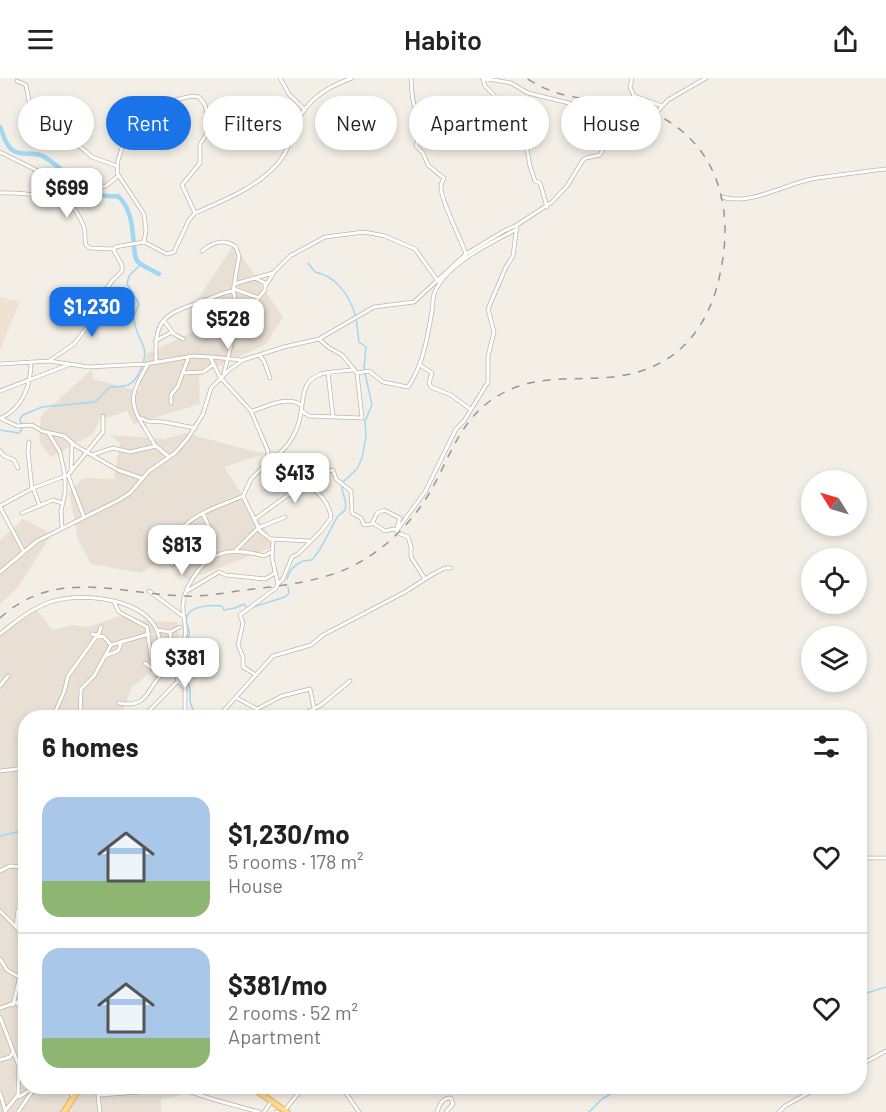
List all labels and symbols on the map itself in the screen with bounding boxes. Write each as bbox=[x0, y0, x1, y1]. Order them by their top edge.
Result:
pin: $699 bbox=[31, 168, 103, 219]
pin: $1,230 bbox=[43, 287, 141, 338]
pin: $528 bbox=[192, 299, 264, 350]
pin: $413 bbox=[259, 453, 331, 504]
north arrow bbox=[801, 470, 867, 536]
pin: $813 bbox=[146, 525, 218, 576]
pin: $381 bbox=[149, 638, 221, 689]

